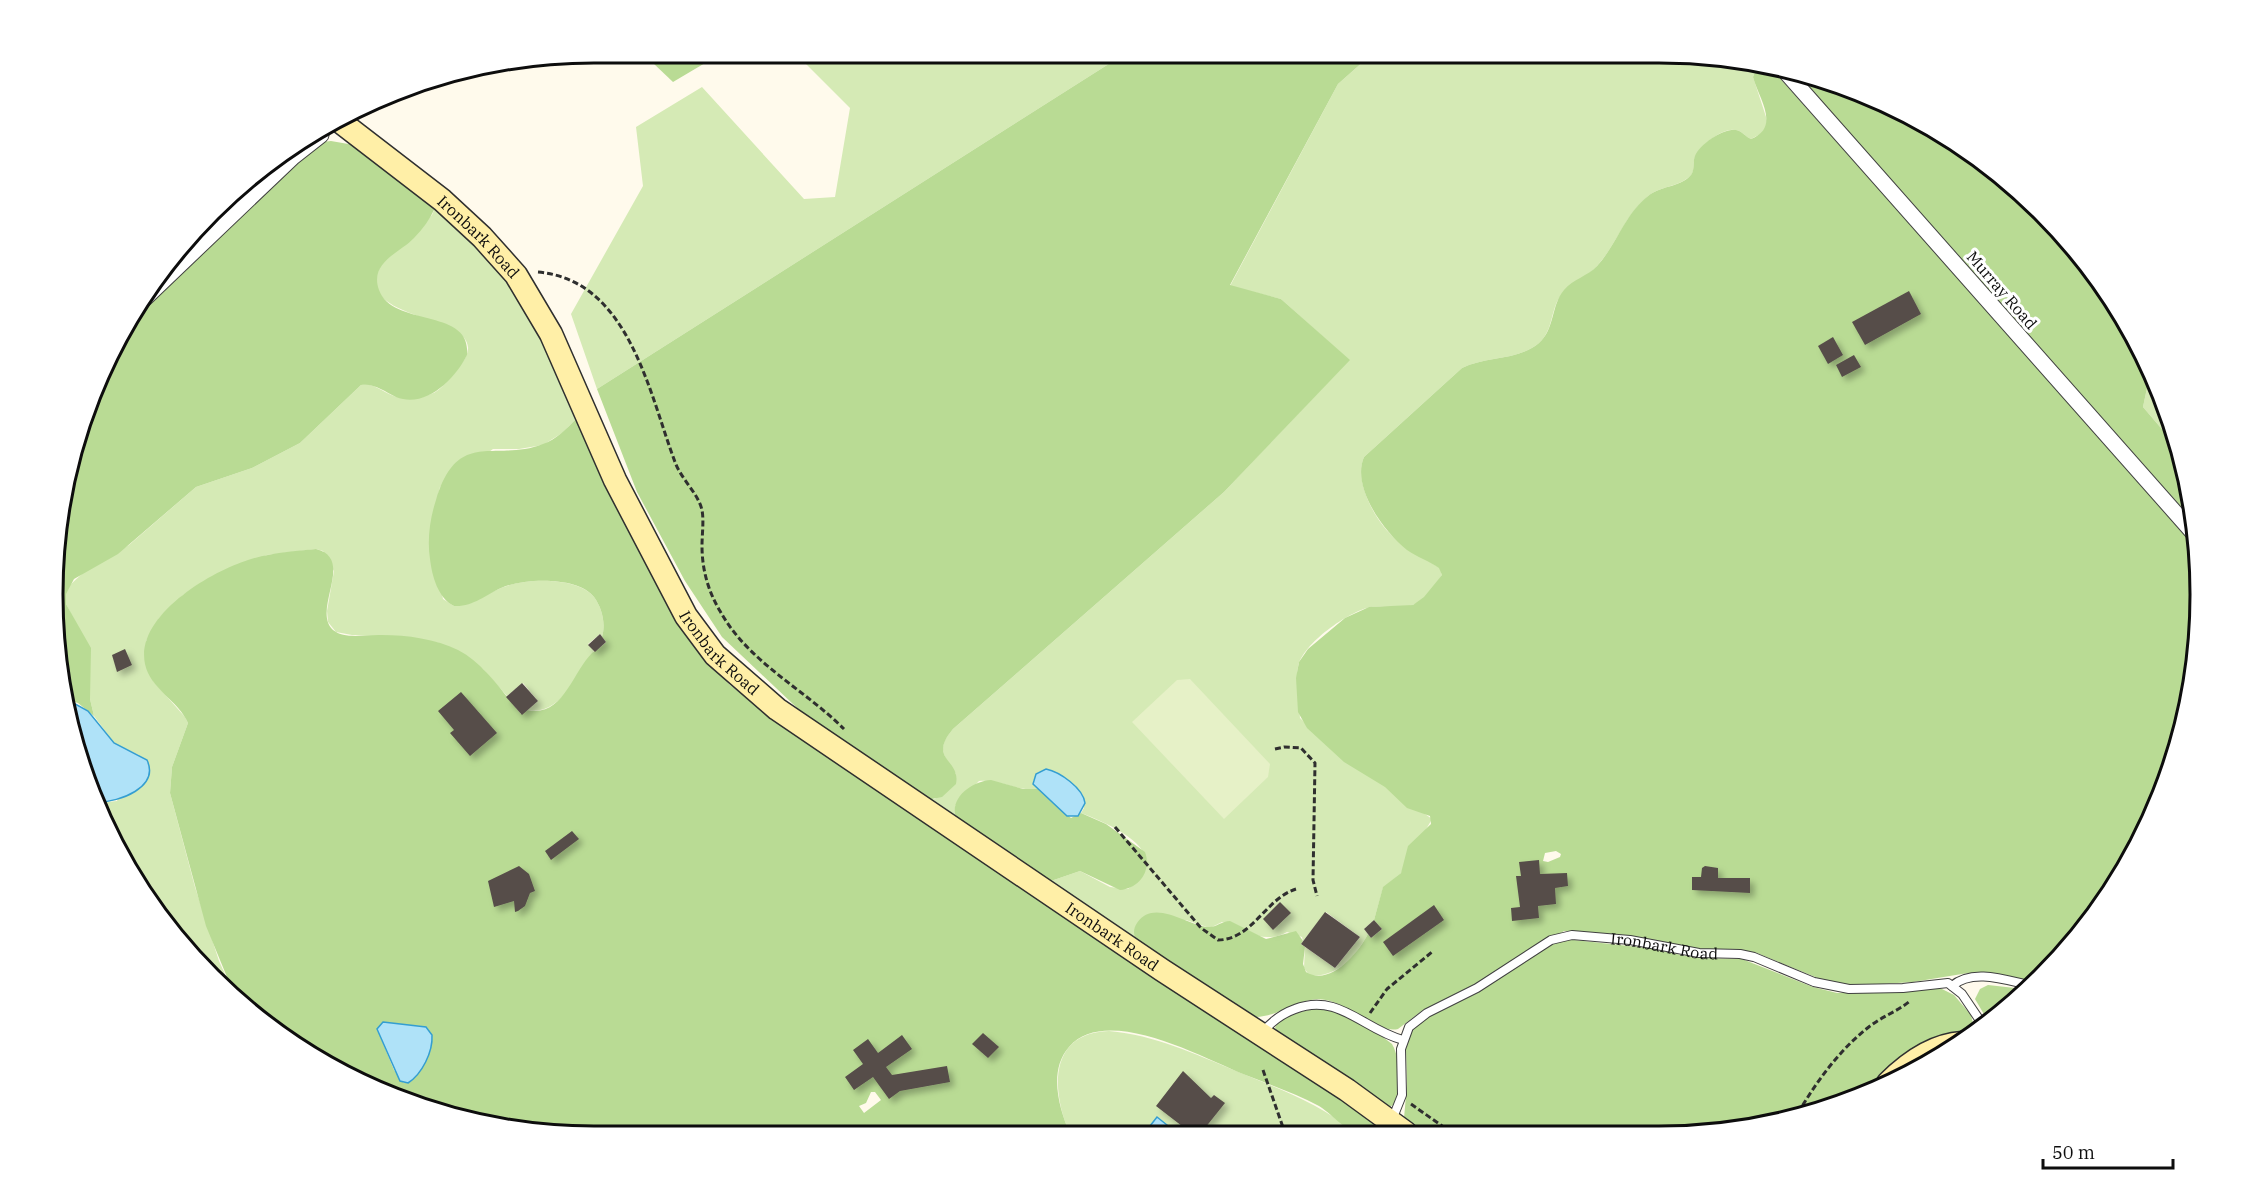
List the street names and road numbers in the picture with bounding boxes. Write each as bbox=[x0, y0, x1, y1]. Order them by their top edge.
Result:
street label: Ironbark Road bbox=[433, 191, 524, 282]
street label: Murray Road bbox=[1963, 247, 2042, 333]
street label: Ironbark Road bbox=[675, 607, 764, 699]
street label: Ironbark Road bbox=[1062, 898, 1163, 975]
street label: Ironbark Road bbox=[1610, 928, 1719, 963]

